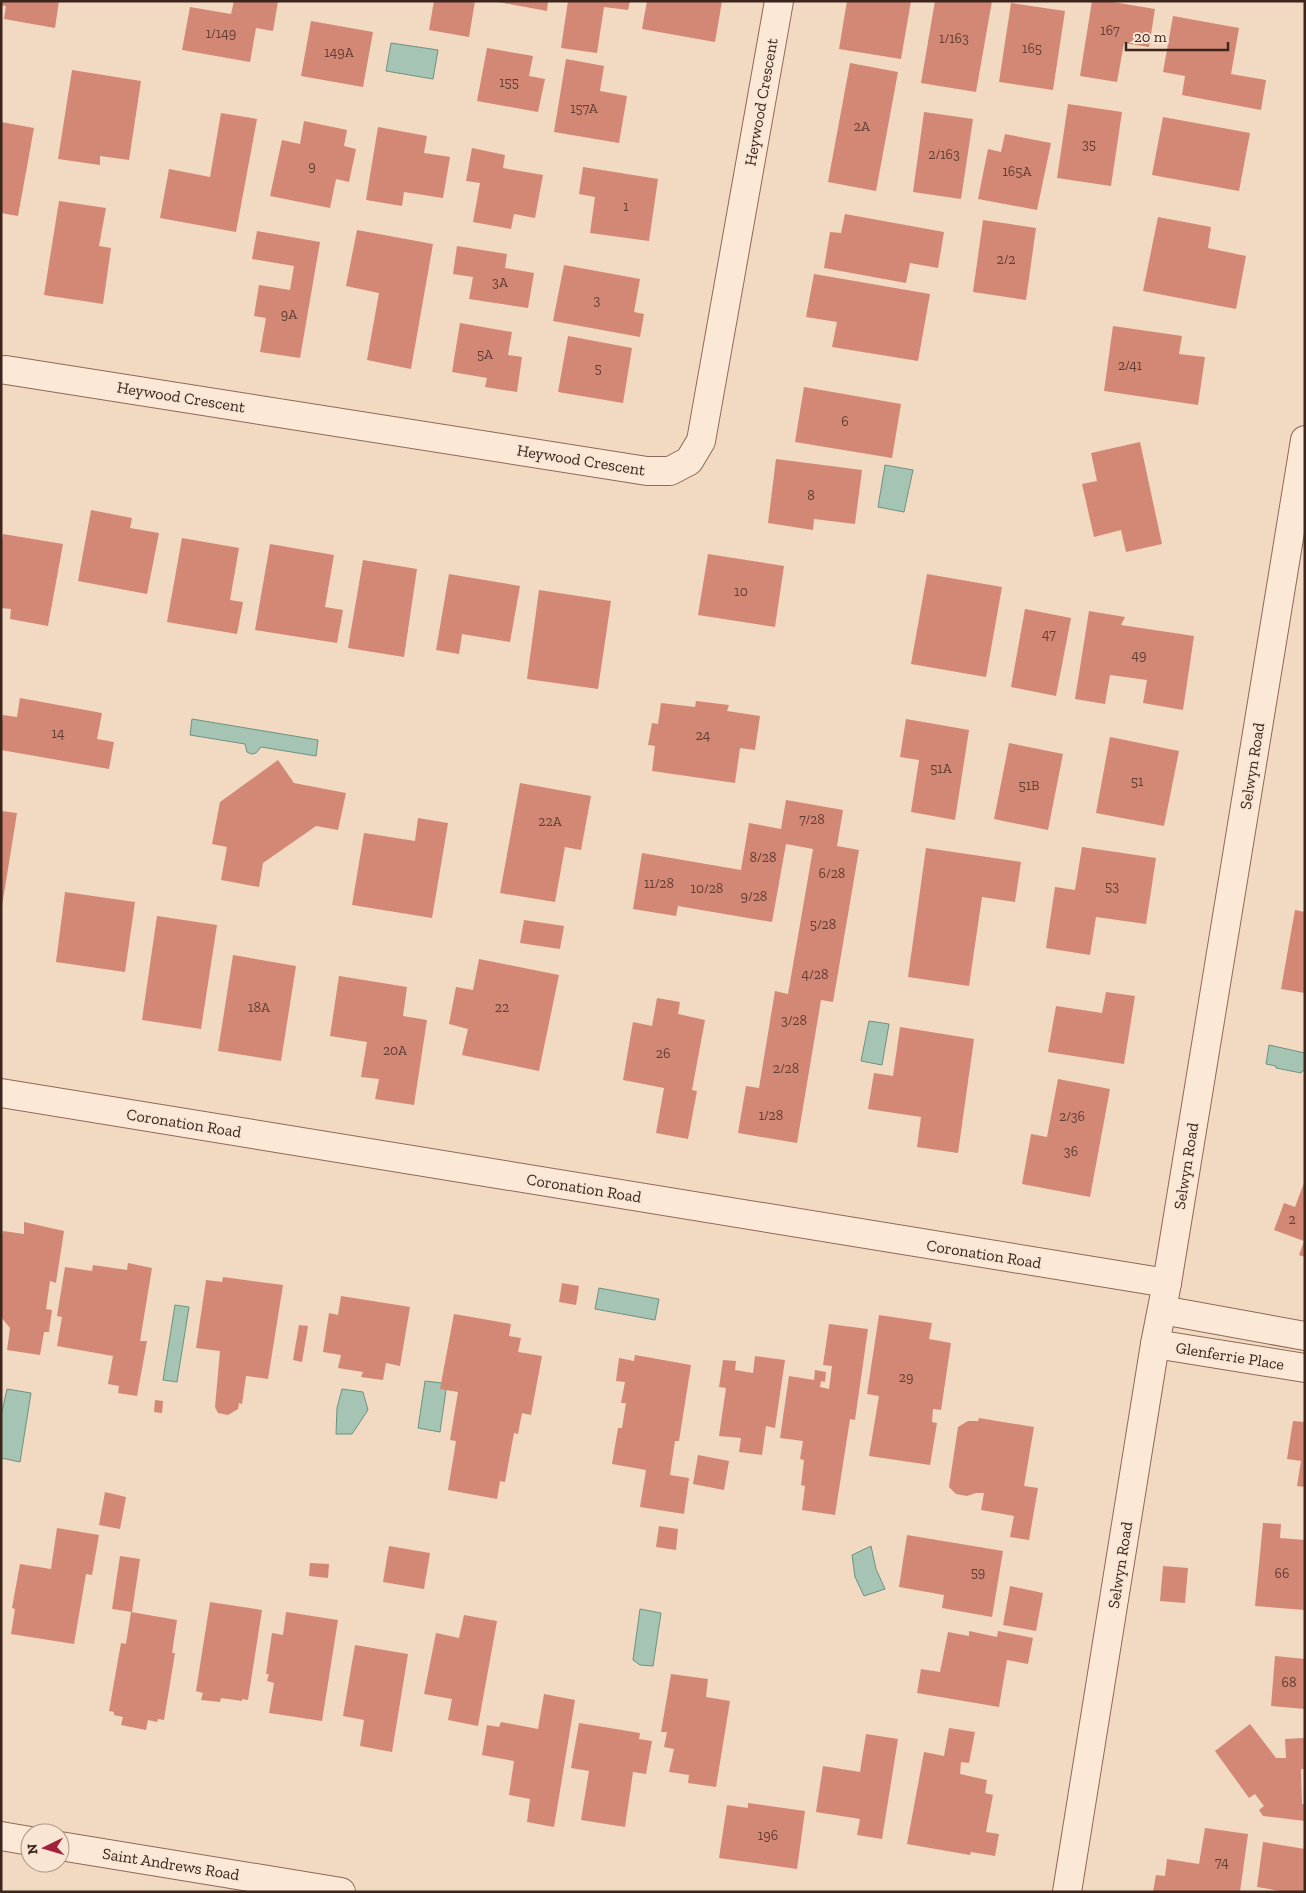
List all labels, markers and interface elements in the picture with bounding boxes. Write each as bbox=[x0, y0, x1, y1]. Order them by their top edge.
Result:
scale bar bbox=[1126, 20, 1228, 52]
house number: 167 bbox=[1100, 22, 1120, 39]
house number: 1/149 bbox=[206, 25, 236, 42]
text: 20 m bbox=[1134, 28, 1167, 46]
house number: 1/163 bbox=[939, 30, 969, 47]
street label: Heywood Crescent bbox=[740, 36, 782, 167]
house number: 165 bbox=[1022, 40, 1042, 57]
house number: 149A bbox=[324, 44, 355, 61]
house number: 155 bbox=[499, 74, 519, 91]
house number: 157A bbox=[570, 100, 599, 117]
house number: 2A bbox=[854, 118, 871, 135]
house number: 35 bbox=[1082, 136, 1096, 153]
house number: 2/163 bbox=[928, 146, 960, 163]
house number: 9 bbox=[308, 158, 316, 175]
house number: 165A bbox=[1002, 163, 1032, 180]
house number: 1 bbox=[623, 198, 629, 215]
house number: 2/2 bbox=[996, 251, 1016, 268]
house number: 3A bbox=[492, 274, 509, 291]
house number: 3 bbox=[594, 292, 601, 309]
house number: 9A bbox=[281, 306, 298, 323]
house number: 5A bbox=[477, 346, 494, 363]
house number: 2/41 bbox=[1118, 357, 1143, 374]
house number: 5 bbox=[594, 360, 602, 377]
street label: Heywood Crescent bbox=[115, 377, 247, 417]
house number: 6 bbox=[841, 413, 849, 430]
street label: Heywood Crescent bbox=[515, 440, 647, 480]
house number: 8 bbox=[807, 487, 815, 504]
house number: 10 bbox=[734, 583, 748, 600]
house number: 47 bbox=[1042, 626, 1056, 643]
house number: 49 bbox=[1132, 647, 1146, 664]
street label: Selwyn Road bbox=[1236, 721, 1268, 811]
house number: 14 bbox=[52, 725, 65, 742]
house number: 24 bbox=[696, 727, 711, 744]
house number: 51A bbox=[930, 760, 953, 777]
house number: 51 bbox=[1131, 773, 1144, 790]
house number: 51B bbox=[1018, 777, 1040, 794]
house number: 7/28 bbox=[799, 811, 825, 828]
house number: 22A bbox=[538, 813, 563, 830]
house number: 8/28 bbox=[750, 849, 776, 866]
house number: 6/28 bbox=[819, 865, 845, 882]
house number: 11/28 bbox=[644, 875, 674, 892]
house number: 53 bbox=[1105, 878, 1119, 895]
house number: 10/28 bbox=[691, 880, 723, 897]
house number: 9/28 bbox=[741, 888, 767, 905]
house number: 5/28 bbox=[810, 916, 836, 933]
house number: 4/28 bbox=[802, 966, 828, 983]
house number: 18A bbox=[248, 999, 271, 1016]
house number: 22 bbox=[495, 999, 509, 1016]
house number: 3/28 bbox=[781, 1012, 807, 1029]
house number: 20A bbox=[383, 1042, 408, 1059]
house number: 26 bbox=[656, 1045, 670, 1062]
house number: 2/28 bbox=[773, 1060, 799, 1077]
street label: Coronation Road bbox=[125, 1105, 243, 1142]
house number: 1/28 bbox=[759, 1107, 783, 1124]
house number: 2/36 bbox=[1059, 1108, 1085, 1125]
street label: Selwyn Road bbox=[1170, 1121, 1202, 1211]
house number: 36 bbox=[1064, 1143, 1078, 1160]
street label: Coronation Road bbox=[525, 1170, 643, 1207]
house number: 2 bbox=[1288, 1211, 1296, 1228]
street label: Coronation Road bbox=[925, 1236, 1043, 1273]
street label: Glenferrie Place bbox=[1174, 1338, 1286, 1374]
house number: 29 bbox=[899, 1369, 913, 1386]
street label: Selwyn Road bbox=[1104, 1520, 1136, 1610]
house number: 59 bbox=[971, 1564, 985, 1581]
house number: 66 bbox=[1275, 1565, 1289, 1582]
house number: 68 bbox=[1282, 1674, 1296, 1691]
north arrow bbox=[20, 1823, 70, 1873]
house number: 196 bbox=[758, 1827, 778, 1844]
text: N bbox=[24, 1843, 41, 1855]
street label: Saint Andrews Road bbox=[101, 1844, 241, 1884]
house number: 74 bbox=[1215, 1854, 1229, 1871]

